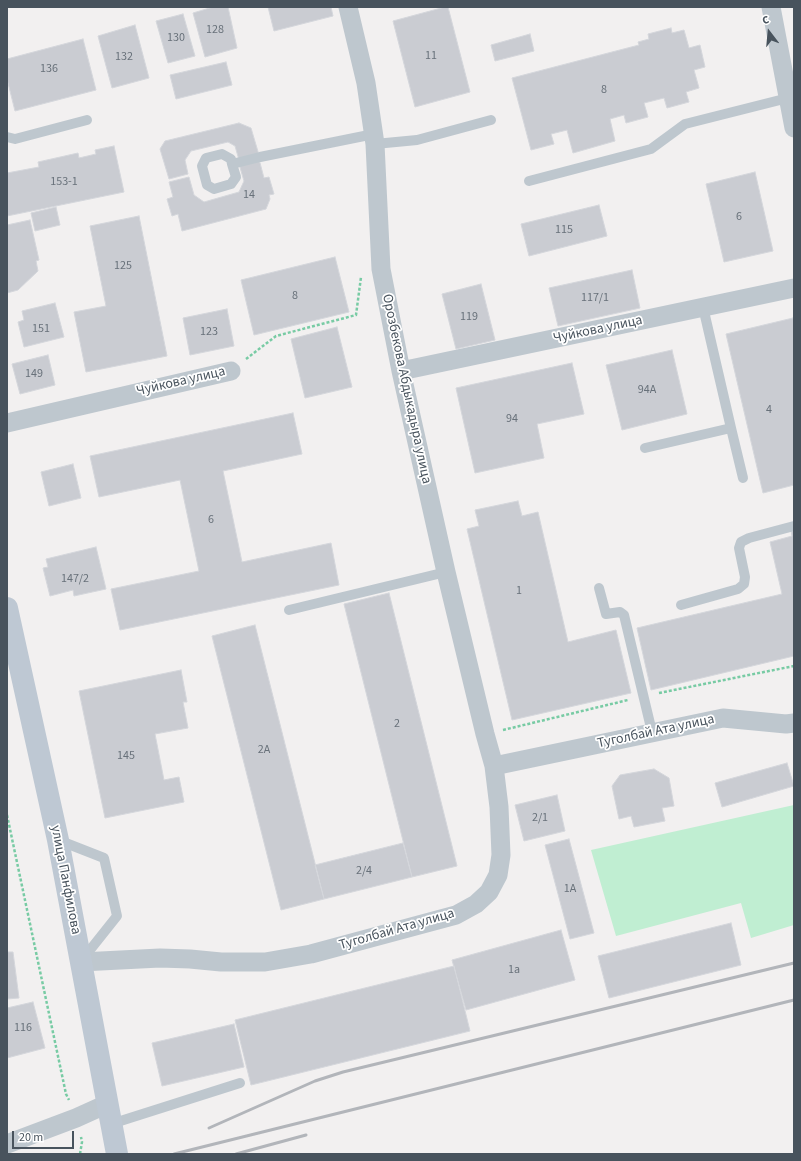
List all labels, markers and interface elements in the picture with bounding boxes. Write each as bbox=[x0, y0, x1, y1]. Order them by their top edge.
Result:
north arrow bbox=[749, 12, 789, 52]
text: С bbox=[760, 12, 771, 28]
house number: 128 bbox=[206, 23, 224, 37]
house number: 130 bbox=[167, 31, 185, 45]
house number: 11 bbox=[425, 49, 437, 63]
house number: 132 bbox=[115, 50, 133, 64]
house number: 136 bbox=[40, 62, 58, 76]
house number: 8 bbox=[601, 83, 607, 97]
house number: 153-1 bbox=[50, 175, 78, 189]
house number: 14 bbox=[243, 188, 255, 202]
house number: 6 bbox=[736, 210, 742, 224]
house number: 115 bbox=[555, 223, 573, 237]
house number: 125 bbox=[114, 259, 132, 273]
house number: 8 bbox=[292, 289, 298, 303]
house number: 117/1 bbox=[581, 291, 609, 305]
street label: Орозбекова Абдыкадыра улица bbox=[378, 293, 434, 485]
house number: 119 bbox=[460, 310, 478, 324]
street label: Чуйкова улица bbox=[552, 312, 644, 348]
house number: 151 bbox=[32, 322, 50, 336]
house number: 123 bbox=[200, 325, 218, 339]
street label: Чуйкова улица bbox=[135, 364, 227, 400]
house number: 149 bbox=[25, 367, 43, 381]
house number: 94А bbox=[638, 383, 656, 397]
house number: 4 bbox=[766, 403, 772, 417]
house number: 94 bbox=[506, 412, 518, 426]
house number: 6 bbox=[208, 513, 214, 527]
house number: 147/2 bbox=[61, 572, 89, 586]
house number: 1 bbox=[516, 584, 522, 598]
street label: Туголбай Ата улица bbox=[596, 711, 716, 753]
house number: 2 bbox=[394, 717, 400, 731]
house number: 2А bbox=[258, 743, 270, 757]
house number: 145 bbox=[117, 749, 135, 763]
house number: 2/1 bbox=[532, 811, 548, 825]
street label: улица Панфилова bbox=[46, 824, 84, 936]
house number: 2/4 bbox=[356, 864, 372, 878]
house number: 1А bbox=[564, 882, 576, 896]
street label: Туголбай Ата улица bbox=[337, 906, 457, 954]
house number: 1а bbox=[508, 963, 520, 977]
house number: 116 bbox=[14, 1021, 32, 1035]
scale bar bbox=[14, 1123, 76, 1149]
text: 20 m bbox=[19, 1129, 43, 1146]

